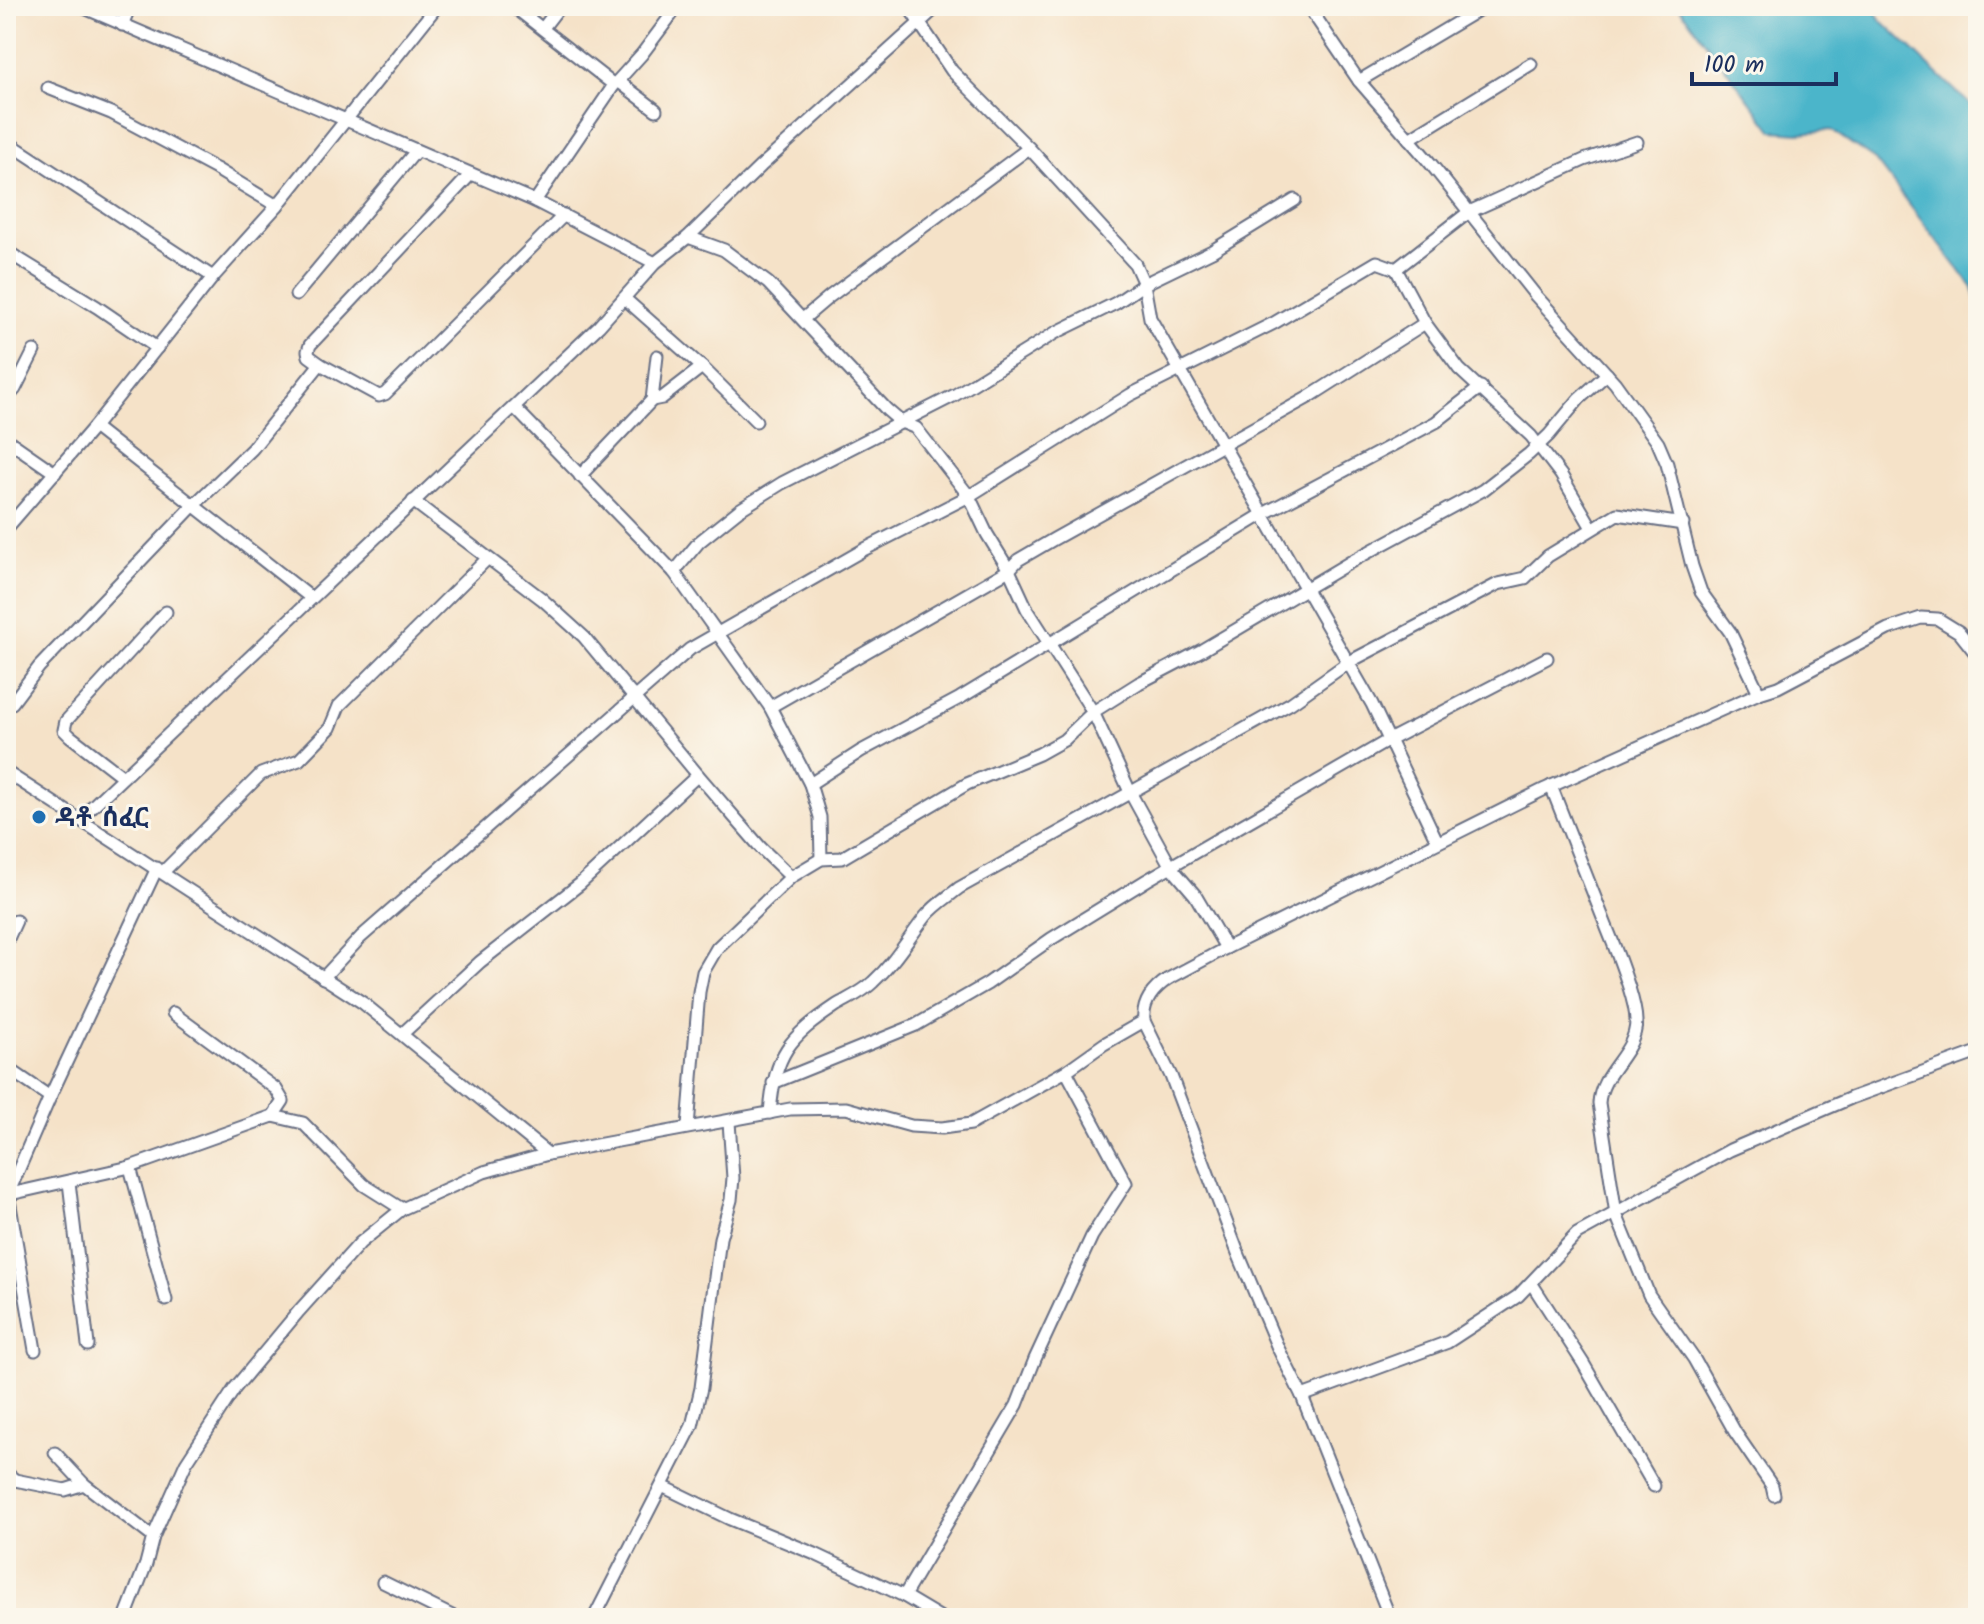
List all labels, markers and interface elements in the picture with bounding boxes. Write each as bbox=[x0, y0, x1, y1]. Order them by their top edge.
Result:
scale bar bbox=[1692, 36, 1836, 86]
text: 100 m bbox=[1704, 46, 1764, 85]
place label: ዳቶ ሰፈር bbox=[55, 798, 149, 840]
marker: ዳቶ ሰፈር bbox=[30, 808, 48, 826]

